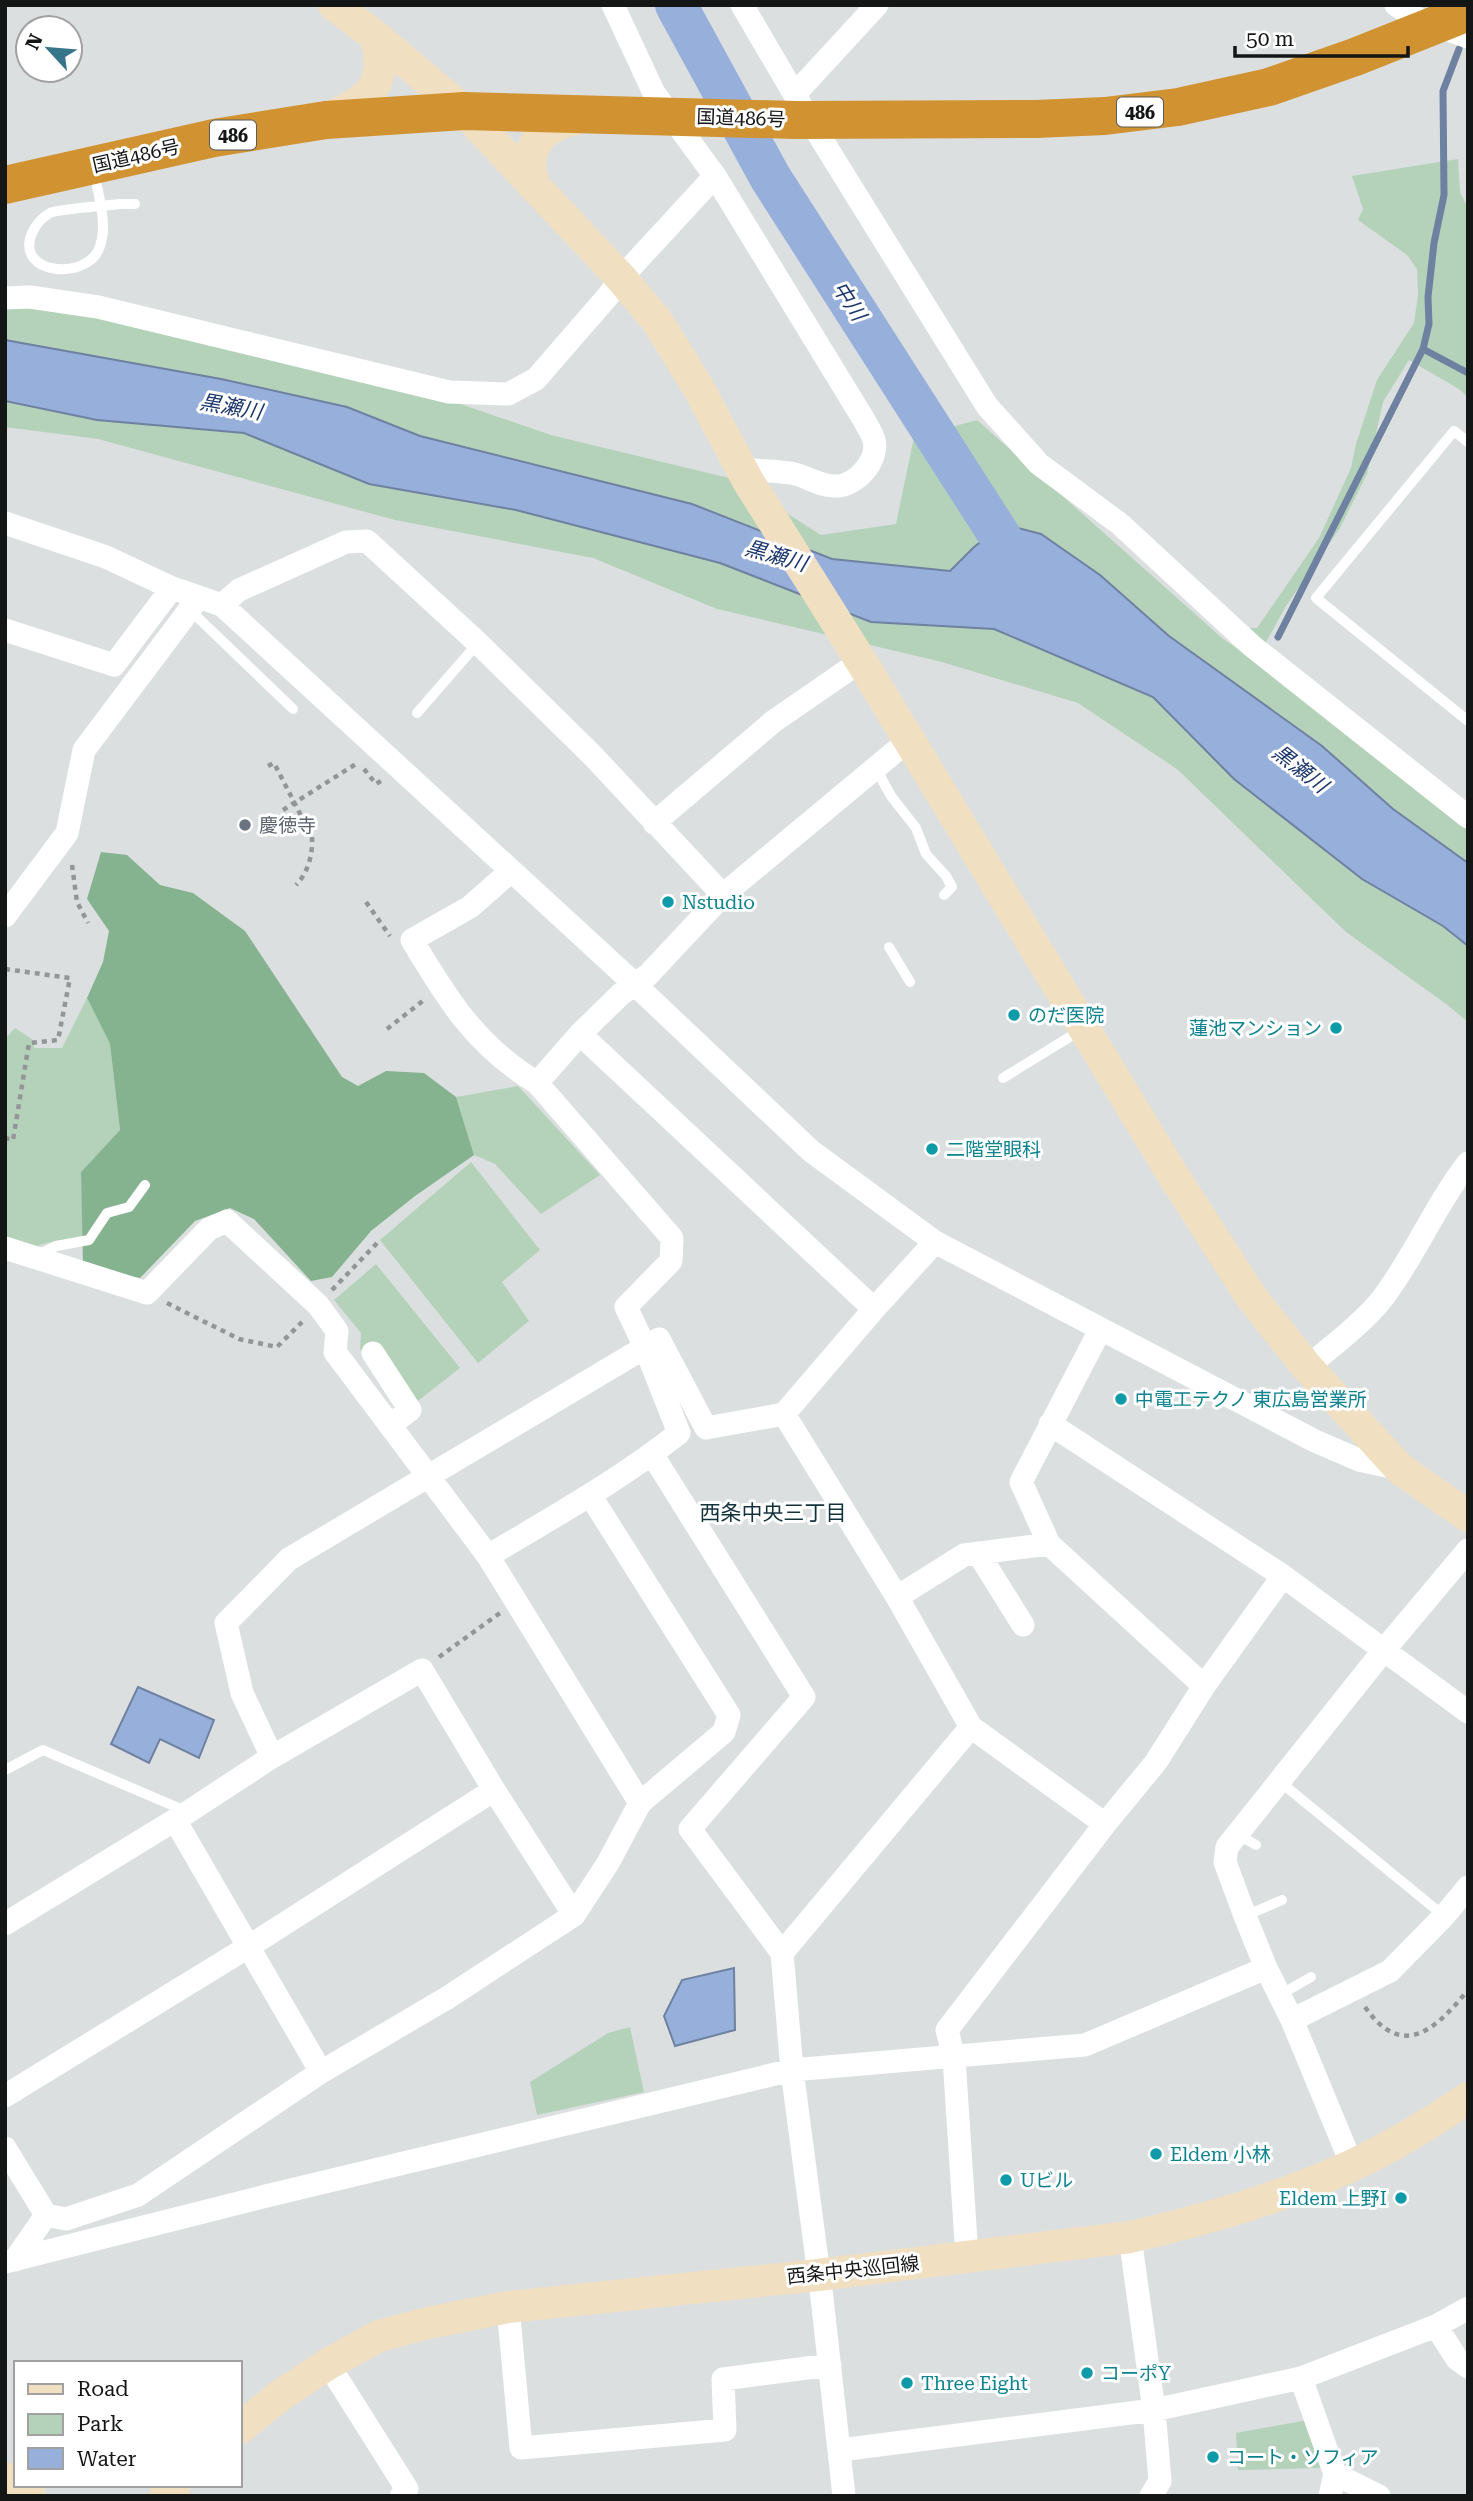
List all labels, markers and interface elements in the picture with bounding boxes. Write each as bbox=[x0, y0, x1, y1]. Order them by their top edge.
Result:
north arrow bbox=[14, 14, 84, 84]
scale bar bbox=[1235, 14, 1408, 58]
text: 50 m bbox=[1246, 27, 1294, 51]
text: N bbox=[21, 30, 48, 53]
road number: 486 bbox=[1117, 98, 1163, 127]
street label: 国道486号 bbox=[696, 105, 786, 131]
road number: 486 bbox=[210, 120, 256, 150]
street label: 国道486号 bbox=[90, 135, 182, 177]
water label: 中川 bbox=[827, 277, 872, 327]
water label: 黒瀬川 bbox=[198, 390, 266, 425]
water label: 黒瀬川 bbox=[742, 536, 812, 577]
water label: 黒瀬川 bbox=[1268, 740, 1334, 799]
place label: 慶徳寺 bbox=[259, 814, 316, 837]
marker: 慶徳寺 bbox=[237, 817, 253, 833]
place label: Nstudio bbox=[682, 891, 755, 914]
marker: Nstudio bbox=[660, 894, 676, 910]
place label: のだ医院 bbox=[1028, 1004, 1104, 1027]
marker: のだ医院 bbox=[1006, 1007, 1022, 1023]
place label: 蓮池マンション bbox=[1189, 1017, 1322, 1040]
marker: 蓮池マンション bbox=[1328, 1020, 1344, 1036]
place label: 二階堂眼科 bbox=[946, 1138, 1041, 1161]
marker: 二階堂眼科 bbox=[924, 1141, 940, 1157]
place label: 中電工テクノ 東広島営業所 bbox=[1135, 1388, 1367, 1411]
marker: 中電工テクノ 東広島営業所 bbox=[1113, 1391, 1129, 1407]
district label: 西条中央三丁目 bbox=[700, 1501, 847, 1525]
place label: Eldem 小林 bbox=[1170, 2143, 1271, 2166]
marker: Eldem 小林 bbox=[1148, 2146, 1164, 2162]
place label: Uビル bbox=[1020, 2169, 1073, 2192]
marker: Uビル bbox=[998, 2172, 1014, 2188]
place label: Eldem 上野I bbox=[1279, 2187, 1387, 2210]
marker: Eldem 上野I bbox=[1393, 2190, 1409, 2206]
street label: 西条中央巡回線 bbox=[786, 2252, 920, 2288]
legend bbox=[14, 2361, 242, 2487]
place label: コーポY bbox=[1101, 2362, 1171, 2385]
marker: コーポY bbox=[1079, 2365, 1095, 2381]
place label: Three Eight bbox=[921, 2372, 1028, 2395]
marker: Three Eight bbox=[899, 2375, 915, 2391]
text: Road bbox=[77, 2377, 129, 2401]
text: Park bbox=[77, 2412, 123, 2436]
place label: コート・ソフィア bbox=[1227, 2446, 1379, 2469]
text: Water bbox=[77, 2447, 137, 2471]
marker: コート・ソフィア bbox=[1205, 2449, 1221, 2465]

